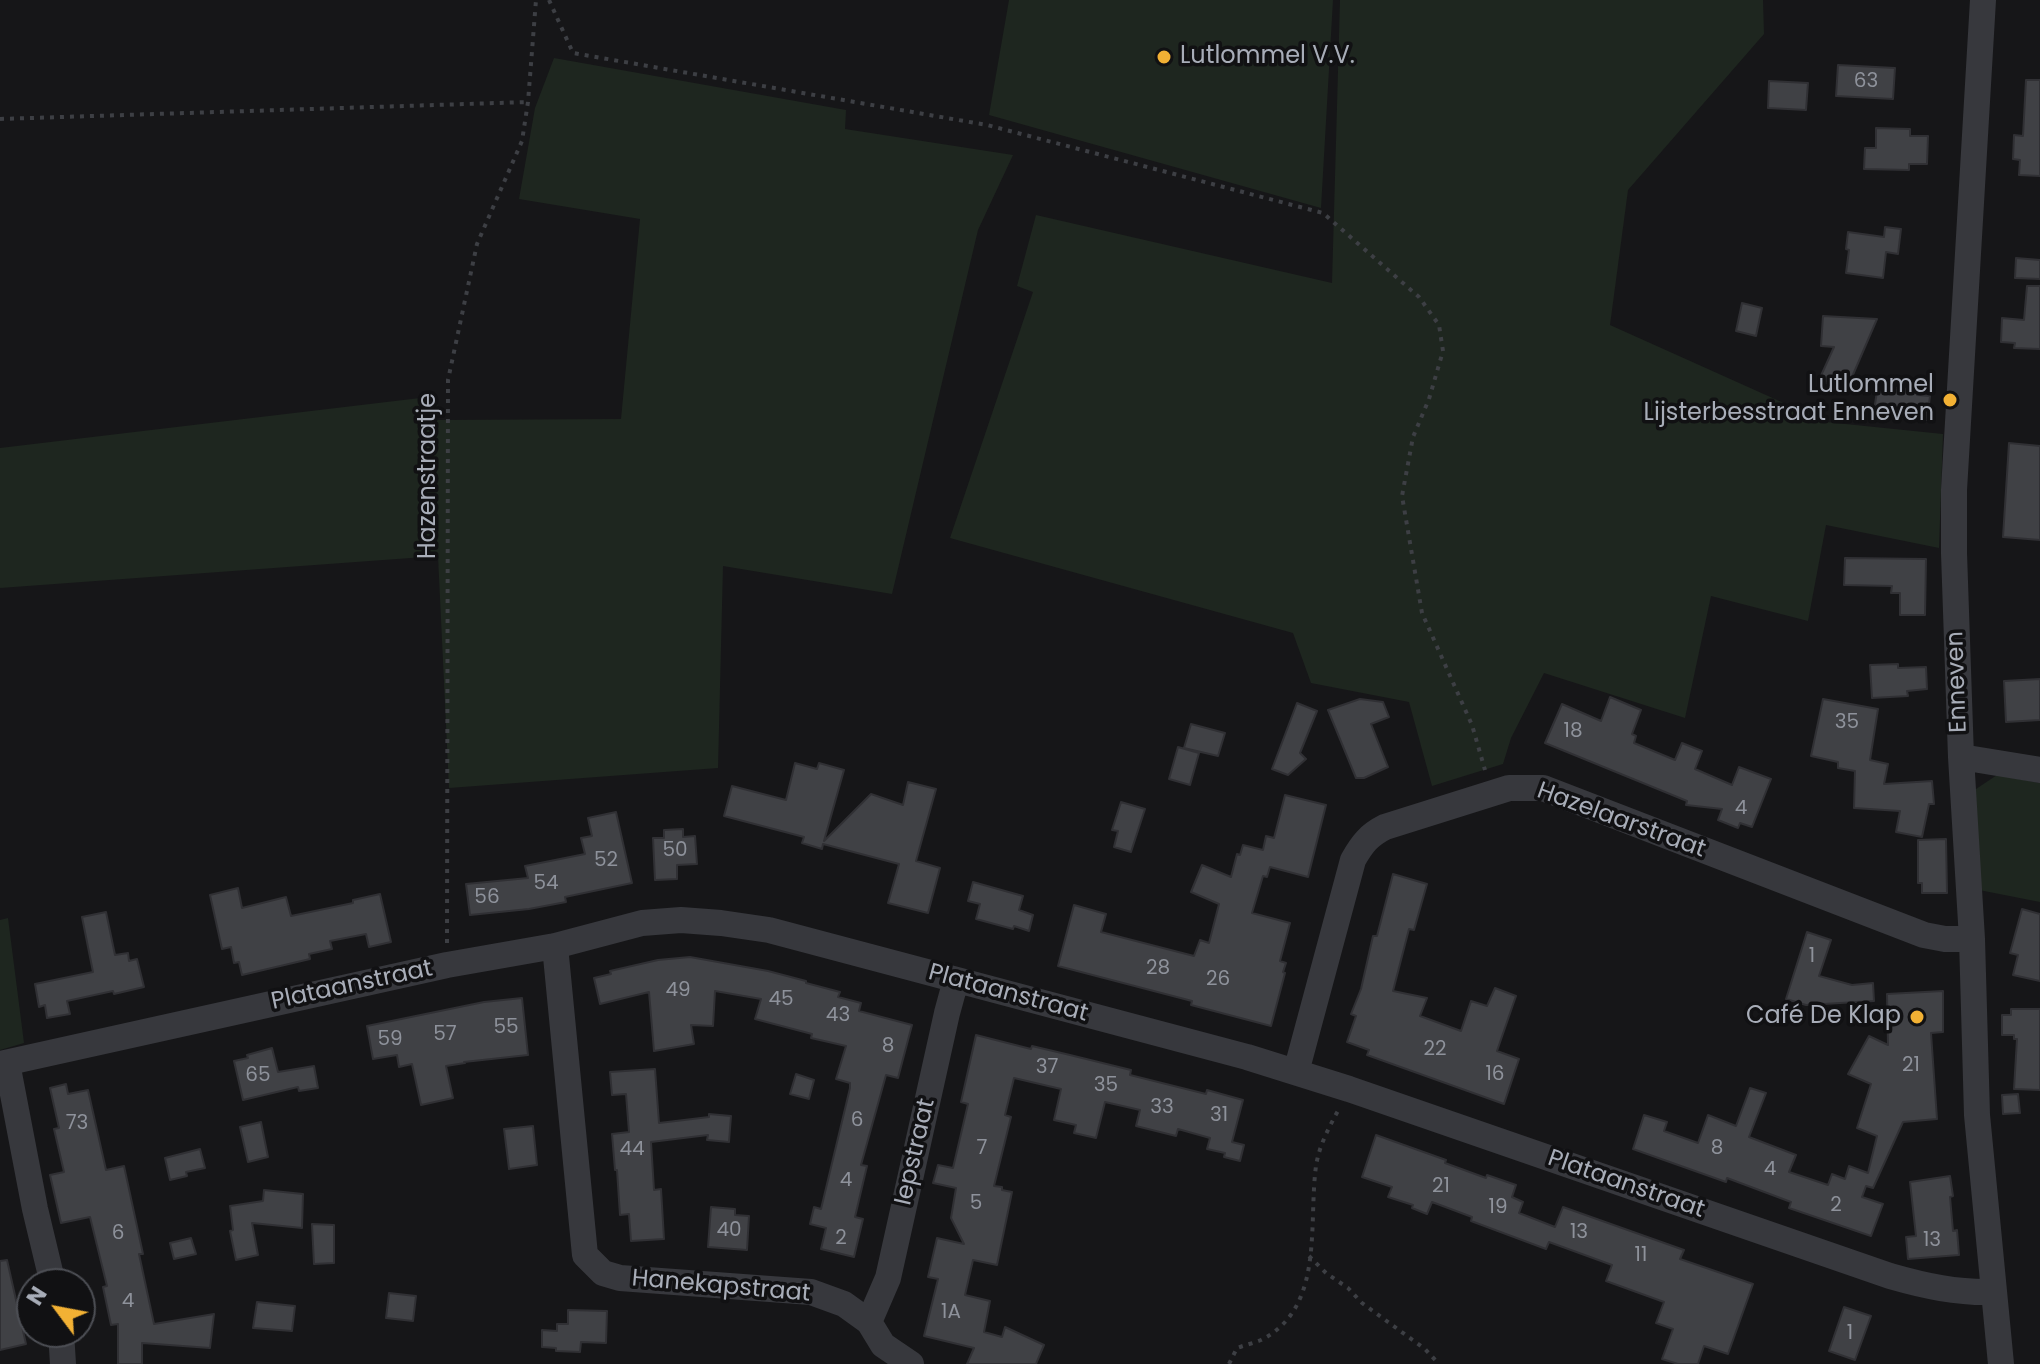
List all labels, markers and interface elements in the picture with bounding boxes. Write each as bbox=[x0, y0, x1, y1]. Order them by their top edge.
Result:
place label: Lutlommel V.V. bbox=[1180, 43, 1355, 71]
marker: Lutlommel V.V. bbox=[1155, 48, 1173, 66]
house number: 63 bbox=[1854, 70, 1878, 94]
place label: Lutlommel Lijsterbesstraat Enneven bbox=[1644, 372, 1934, 428]
marker: Lutlommel Lijsterbesstraat Enneven bbox=[1941, 391, 1959, 409]
street label: Hazenstraatje bbox=[415, 393, 443, 559]
street label: Enneven bbox=[1942, 631, 1974, 733]
house number: 35 bbox=[1835, 711, 1859, 735]
house number: 18 bbox=[1563, 720, 1583, 744]
street label: Hazelaarstraat bbox=[1533, 777, 1709, 865]
house number: 4 bbox=[1735, 797, 1747, 821]
house number: 50 bbox=[662, 839, 688, 863]
house number: 52 bbox=[594, 849, 618, 873]
house number: 54 bbox=[533, 872, 559, 896]
house number: 56 bbox=[474, 886, 500, 910]
house number: 1 bbox=[1809, 945, 1815, 969]
street label: Plataanstraat bbox=[269, 955, 435, 1017]
house number: 28 bbox=[1146, 957, 1170, 981]
street label: Plataanstraat bbox=[925, 959, 1091, 1029]
house number: 26 bbox=[1206, 968, 1230, 992]
house number: 49 bbox=[665, 979, 691, 1003]
house number: 45 bbox=[768, 988, 794, 1012]
place label: Café De Klap bbox=[1746, 1003, 1901, 1031]
house number: 43 bbox=[826, 1004, 850, 1028]
marker: Café De Klap bbox=[1908, 1008, 1926, 1026]
house number: 55 bbox=[493, 1016, 519, 1040]
house number: 57 bbox=[433, 1023, 457, 1047]
house number: 59 bbox=[377, 1028, 403, 1052]
house number: 8 bbox=[882, 1035, 894, 1059]
house number: 22 bbox=[1424, 1038, 1446, 1062]
house number: 21 bbox=[1902, 1054, 1920, 1078]
house number: 37 bbox=[1036, 1056, 1058, 1080]
house number: 16 bbox=[1485, 1063, 1505, 1087]
house number: 65 bbox=[245, 1064, 271, 1088]
house number: 35 bbox=[1094, 1074, 1118, 1098]
street label: Iepstraat bbox=[890, 1096, 942, 1208]
house number: 33 bbox=[1150, 1096, 1174, 1120]
house number: 31 bbox=[1210, 1104, 1228, 1128]
house number: 6 bbox=[851, 1109, 863, 1133]
house number: 73 bbox=[66, 1112, 88, 1136]
house number: 7 bbox=[977, 1137, 987, 1161]
house number: 8 bbox=[1711, 1137, 1723, 1161]
house number: 44 bbox=[619, 1138, 645, 1162]
street label: Plataanstraat bbox=[1544, 1145, 1708, 1225]
house number: 4 bbox=[1764, 1158, 1776, 1182]
house number: 4 bbox=[840, 1169, 852, 1193]
house number: 21 bbox=[1432, 1175, 1450, 1199]
house number: 5 bbox=[970, 1192, 982, 1216]
house number: 2 bbox=[1830, 1194, 1842, 1218]
house number: 19 bbox=[1489, 1196, 1507, 1220]
house number: 40 bbox=[716, 1219, 742, 1243]
house number: 13 bbox=[1570, 1221, 1588, 1245]
house number: 6 bbox=[112, 1222, 124, 1246]
house number: 2 bbox=[835, 1227, 847, 1251]
house number: 13 bbox=[1923, 1229, 1941, 1253]
house number: 11 bbox=[1635, 1244, 1647, 1268]
street label: Hanekapstraat bbox=[630, 1265, 812, 1309]
north arrow bbox=[16, 1268, 96, 1348]
text: N bbox=[19, 1281, 54, 1311]
house number: 4 bbox=[122, 1290, 134, 1314]
house number: 1A bbox=[941, 1301, 961, 1325]
house number: 1 bbox=[1847, 1322, 1853, 1346]

